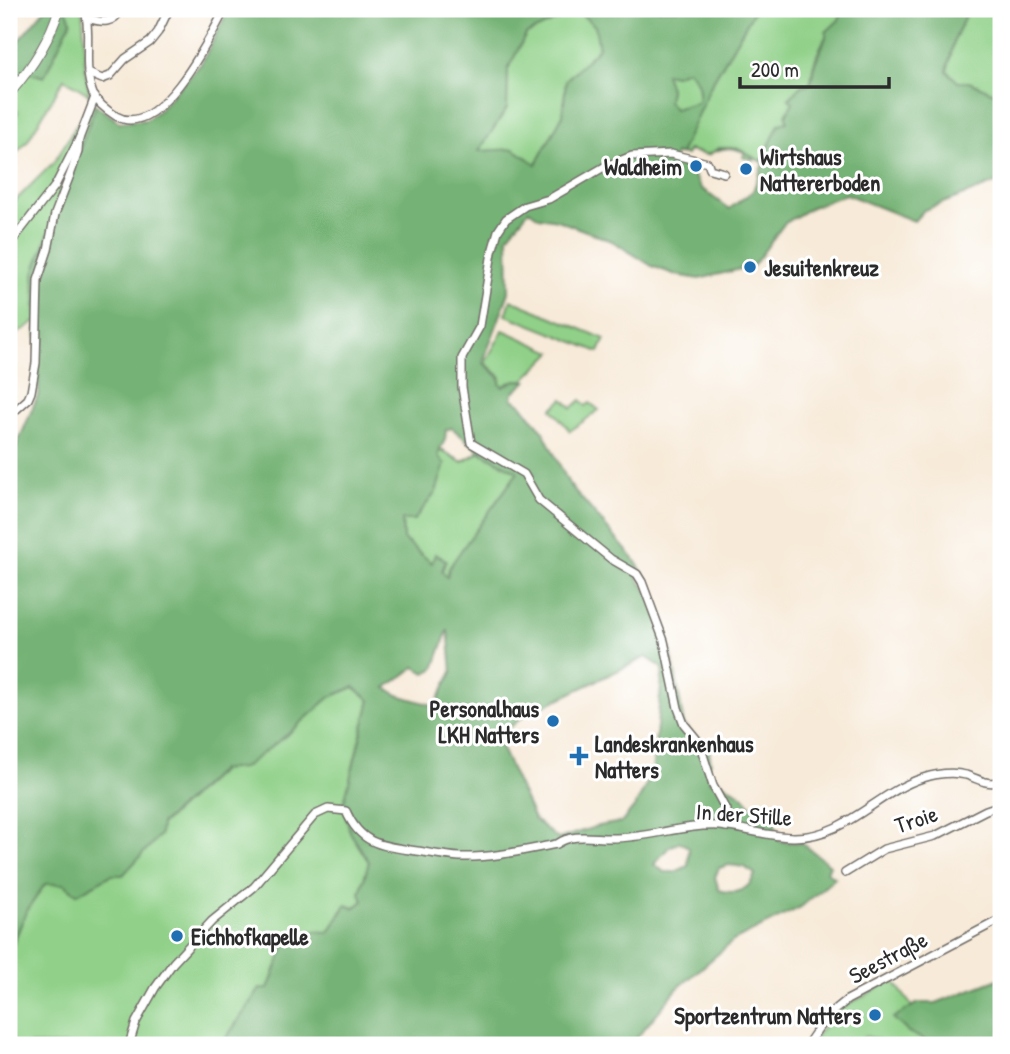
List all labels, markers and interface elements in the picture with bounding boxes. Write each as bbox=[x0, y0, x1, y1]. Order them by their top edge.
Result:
scale bar bbox=[740, 46, 889, 90]
text: 200 m bbox=[751, 55, 799, 84]
place label: Wirtshaus Nattererboden bbox=[760, 141, 880, 198]
place label: Waldheim bbox=[604, 151, 682, 182]
marker: Waldheim bbox=[688, 158, 704, 174]
marker: Wirtshaus Nattererboden bbox=[738, 161, 754, 177]
place label: Jesuitenkreuz bbox=[764, 252, 879, 283]
marker: Jesuitenkreuz bbox=[742, 259, 758, 275]
place label: Personalhaus LKH Natters bbox=[430, 693, 539, 750]
marker: Personalhaus LKH Natters bbox=[545, 713, 561, 729]
place label: Landeskrankenhaus Natters bbox=[595, 728, 754, 785]
marker: Landeskrankenhaus Natters bbox=[569, 746, 589, 766]
street label: In der Stille bbox=[695, 795, 793, 833]
street label: Troie bbox=[891, 798, 941, 840]
place label: Eichhofkapelle bbox=[191, 921, 310, 953]
street label: Seestraße bbox=[843, 923, 933, 991]
marker: Eichhofkapelle bbox=[169, 928, 185, 944]
place label: Sportzentrum Natters bbox=[674, 1000, 861, 1032]
marker: Sportzentrum Natters bbox=[867, 1007, 883, 1023]

